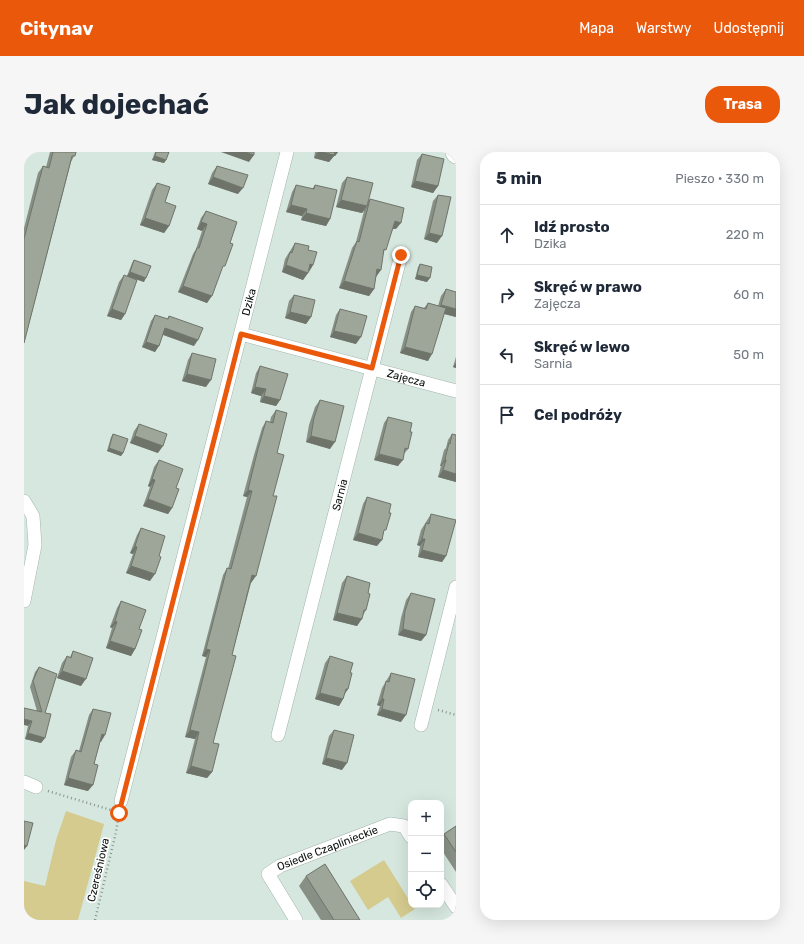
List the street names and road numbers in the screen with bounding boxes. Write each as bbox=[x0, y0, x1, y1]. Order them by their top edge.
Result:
street label: Dzika bbox=[239, 287, 259, 317]
street label: Zajęcza bbox=[385, 367, 427, 390]
street label: Sarnia bbox=[330, 478, 350, 512]
street label: Osiedle Czaplinieckie bbox=[275, 823, 380, 874]
street label: Czereśniowa bbox=[85, 837, 112, 903]

